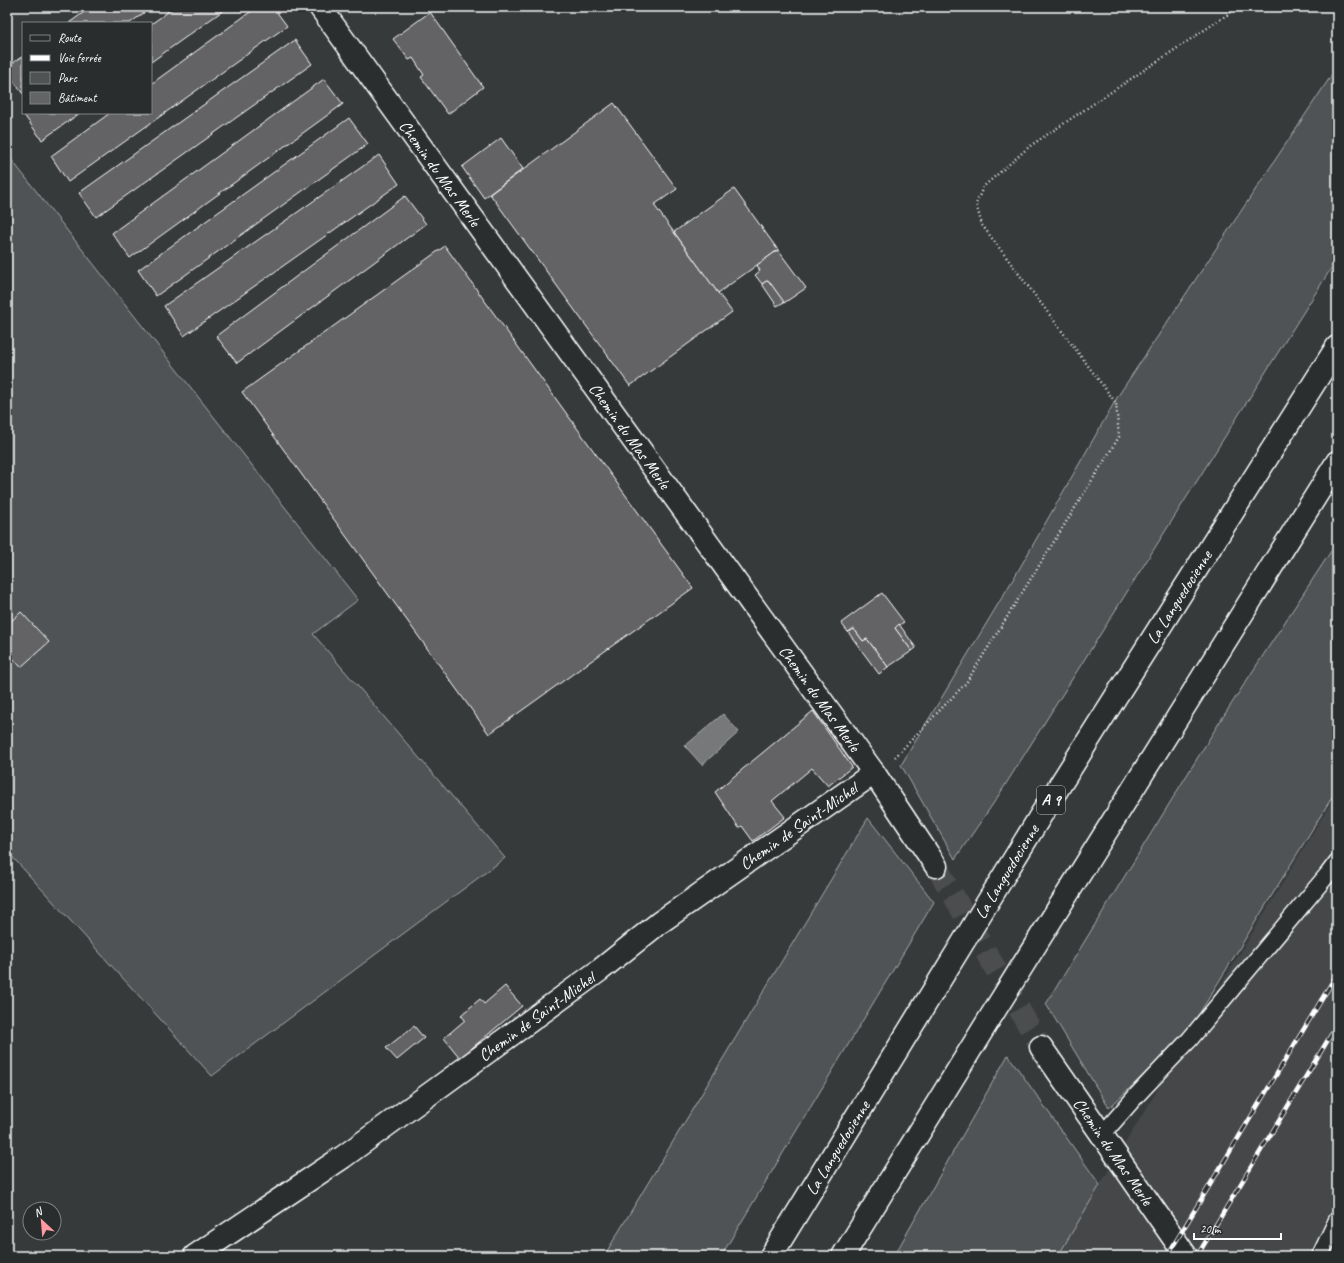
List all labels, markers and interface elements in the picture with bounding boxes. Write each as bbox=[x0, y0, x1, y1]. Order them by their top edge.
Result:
legend bbox=[22, 22, 152, 114]
text: Route bbox=[58, 30, 82, 46]
text: Voie ferrée bbox=[58, 50, 102, 66]
text: Parc bbox=[58, 70, 78, 86]
text: Bâtiment bbox=[58, 90, 97, 106]
street label: Chemin du Mas Merle bbox=[395, 116, 486, 231]
street label: Chemin du Mas Merle bbox=[585, 378, 676, 494]
street label: La Languedocienne bbox=[1141, 545, 1217, 648]
street label: Chemin du Mas Merle bbox=[774, 641, 866, 757]
street label: Chemin de Saint-Michel bbox=[735, 776, 864, 874]
road number: A 9 bbox=[1037, 786, 1065, 814]
street label: La Languedocienne bbox=[970, 819, 1044, 922]
street label: Chemin de Saint-Michel bbox=[474, 965, 601, 1066]
street label: Chemin du Mas Merle bbox=[1069, 1094, 1159, 1210]
street label: La Languedocienne bbox=[800, 1095, 875, 1199]
north arrow bbox=[22, 1201, 62, 1241]
text: N bbox=[31, 1203, 46, 1220]
scale bar bbox=[1194, 1215, 1281, 1241]
text: 20 m bbox=[1200, 1221, 1222, 1237]

